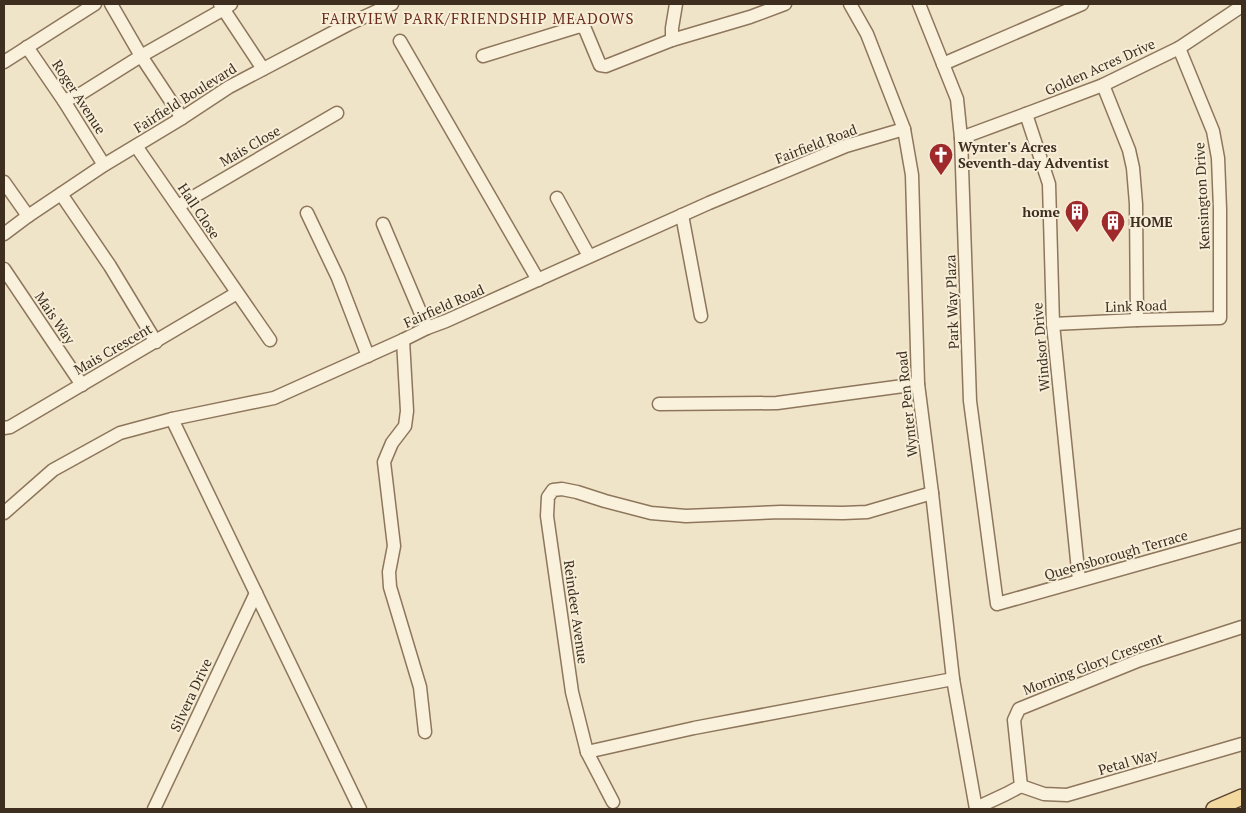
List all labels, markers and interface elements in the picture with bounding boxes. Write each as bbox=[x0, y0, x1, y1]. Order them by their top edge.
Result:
district label: FAIRVIEW PARK/FRIENDSHIP MEADOWS bbox=[322, 8, 634, 28]
street label: Golden Acres Drive bbox=[1042, 34, 1158, 99]
street label: Roger Avenue bbox=[48, 56, 111, 138]
street label: Fairfield Boulevard bbox=[130, 58, 240, 137]
street label: Fairfield Road bbox=[772, 119, 860, 168]
street label: Mais Close bbox=[216, 121, 283, 171]
place label: Wynter's Acres Seventh-day Adventist bbox=[958, 137, 1110, 172]
church icon: Wynter's Acres Seventh-day Adventist bbox=[928, 142, 954, 176]
street label: Kensington Drive bbox=[1189, 142, 1214, 250]
street label: Hall Close bbox=[174, 179, 225, 242]
building icon: home bbox=[1064, 199, 1090, 233]
place label: home bbox=[1022, 202, 1060, 221]
building icon: HOME bbox=[1100, 209, 1126, 243]
place label: HOME bbox=[1130, 212, 1173, 231]
street label: Park Way Plaza bbox=[940, 254, 963, 350]
street label: Fairfield Road bbox=[400, 279, 487, 332]
street label: Mais Way bbox=[31, 288, 80, 348]
street label: Link Road bbox=[1105, 295, 1168, 316]
street label: Windsor Drive bbox=[1027, 302, 1054, 392]
street label: Mais Crescent bbox=[70, 318, 156, 379]
street label: Wynter Pen Road bbox=[891, 350, 922, 458]
street label: Queensborough Terrace bbox=[1042, 525, 1190, 584]
street label: Reindeer Avenue bbox=[560, 559, 593, 665]
street label: Morning Glory Crescent bbox=[1020, 628, 1166, 699]
street label: Silvera Drive bbox=[165, 655, 216, 735]
street label: Petal Way bbox=[1096, 744, 1161, 779]

